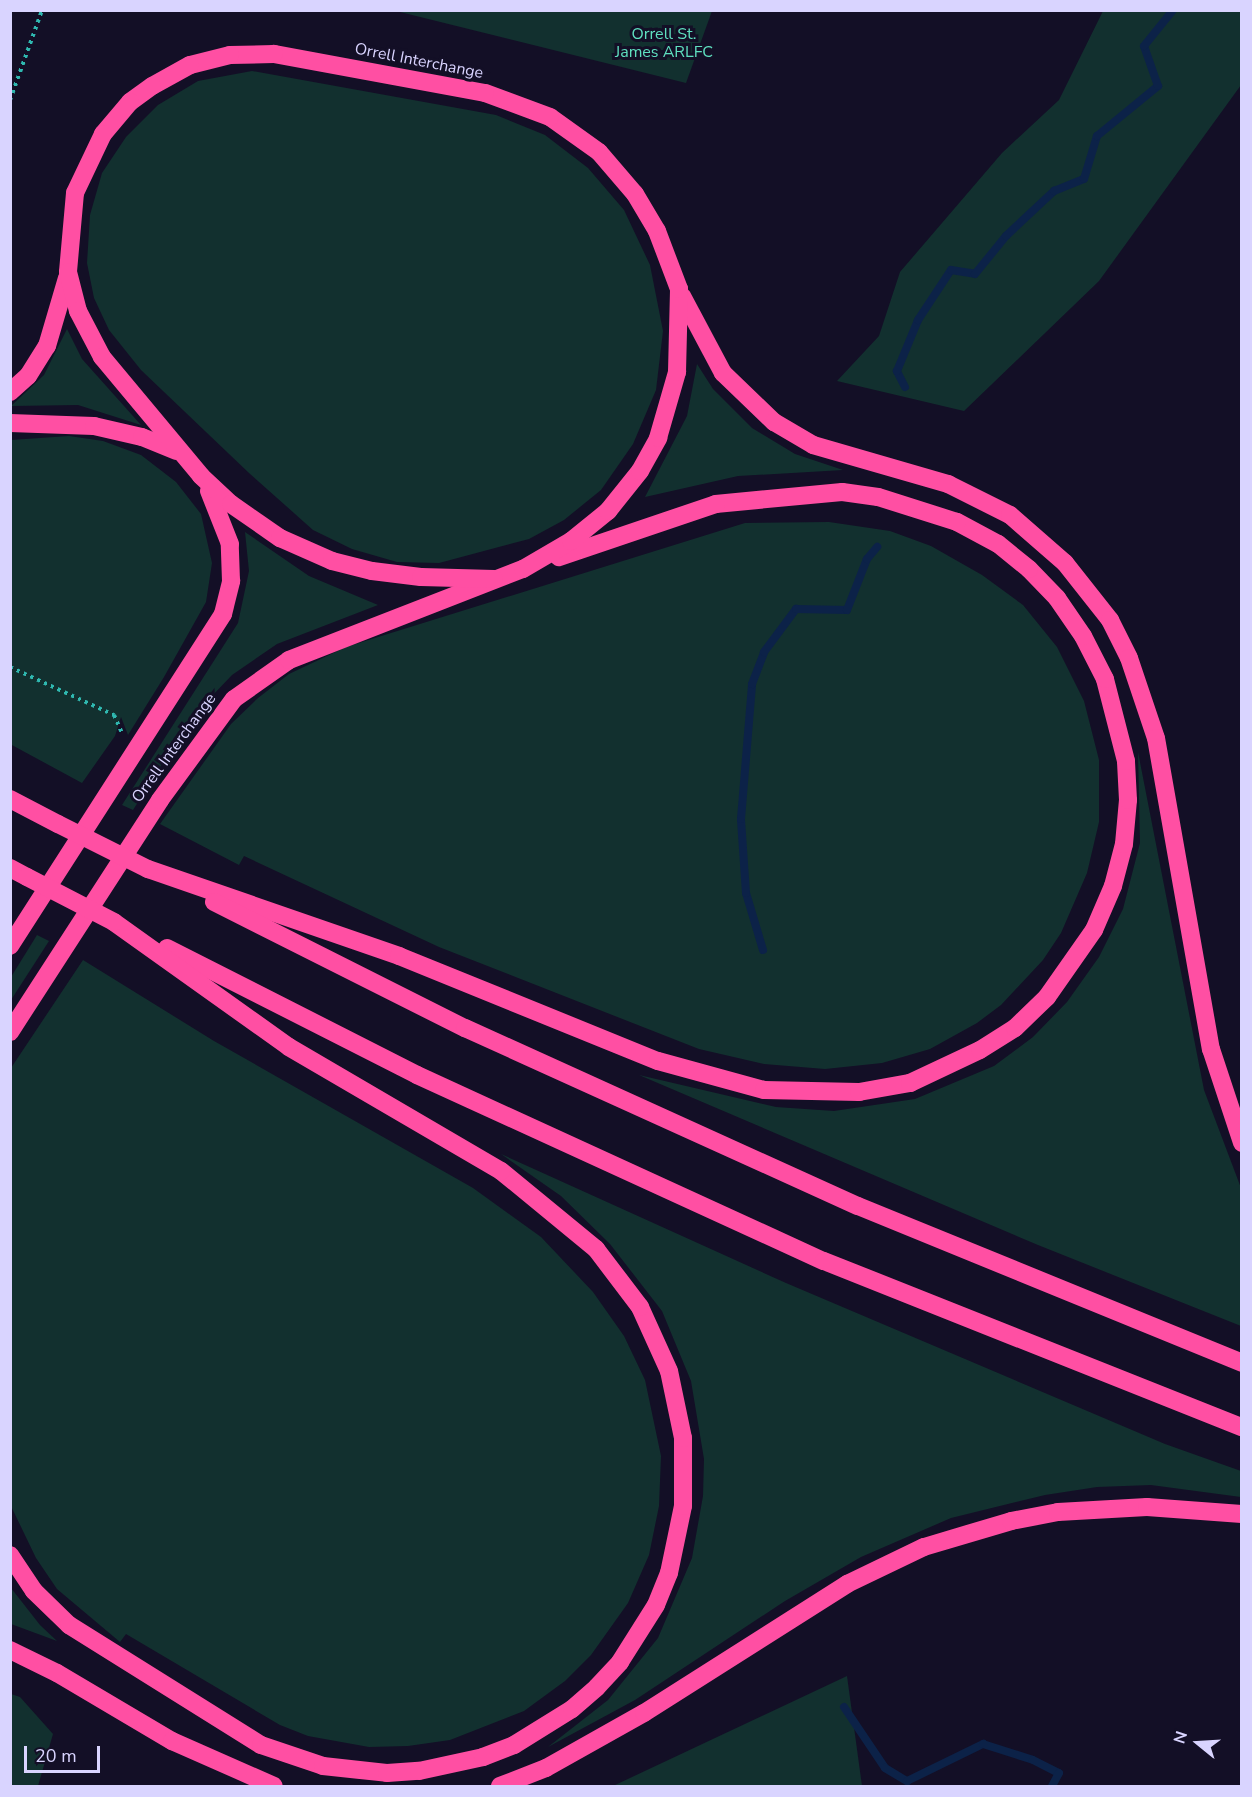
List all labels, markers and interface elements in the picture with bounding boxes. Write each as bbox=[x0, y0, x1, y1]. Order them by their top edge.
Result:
park label: Orrell St. James ARLFC bbox=[615, 24, 713, 62]
street label: Orrell Interchange bbox=[353, 39, 485, 83]
street label: Orrell Interchange bbox=[128, 690, 220, 806]
north arrow bbox=[1168, 1713, 1228, 1773]
text: N bbox=[1169, 1728, 1193, 1747]
scale bar bbox=[27, 1734, 104, 1772]
text: 20 m bbox=[35, 1744, 77, 1768]

